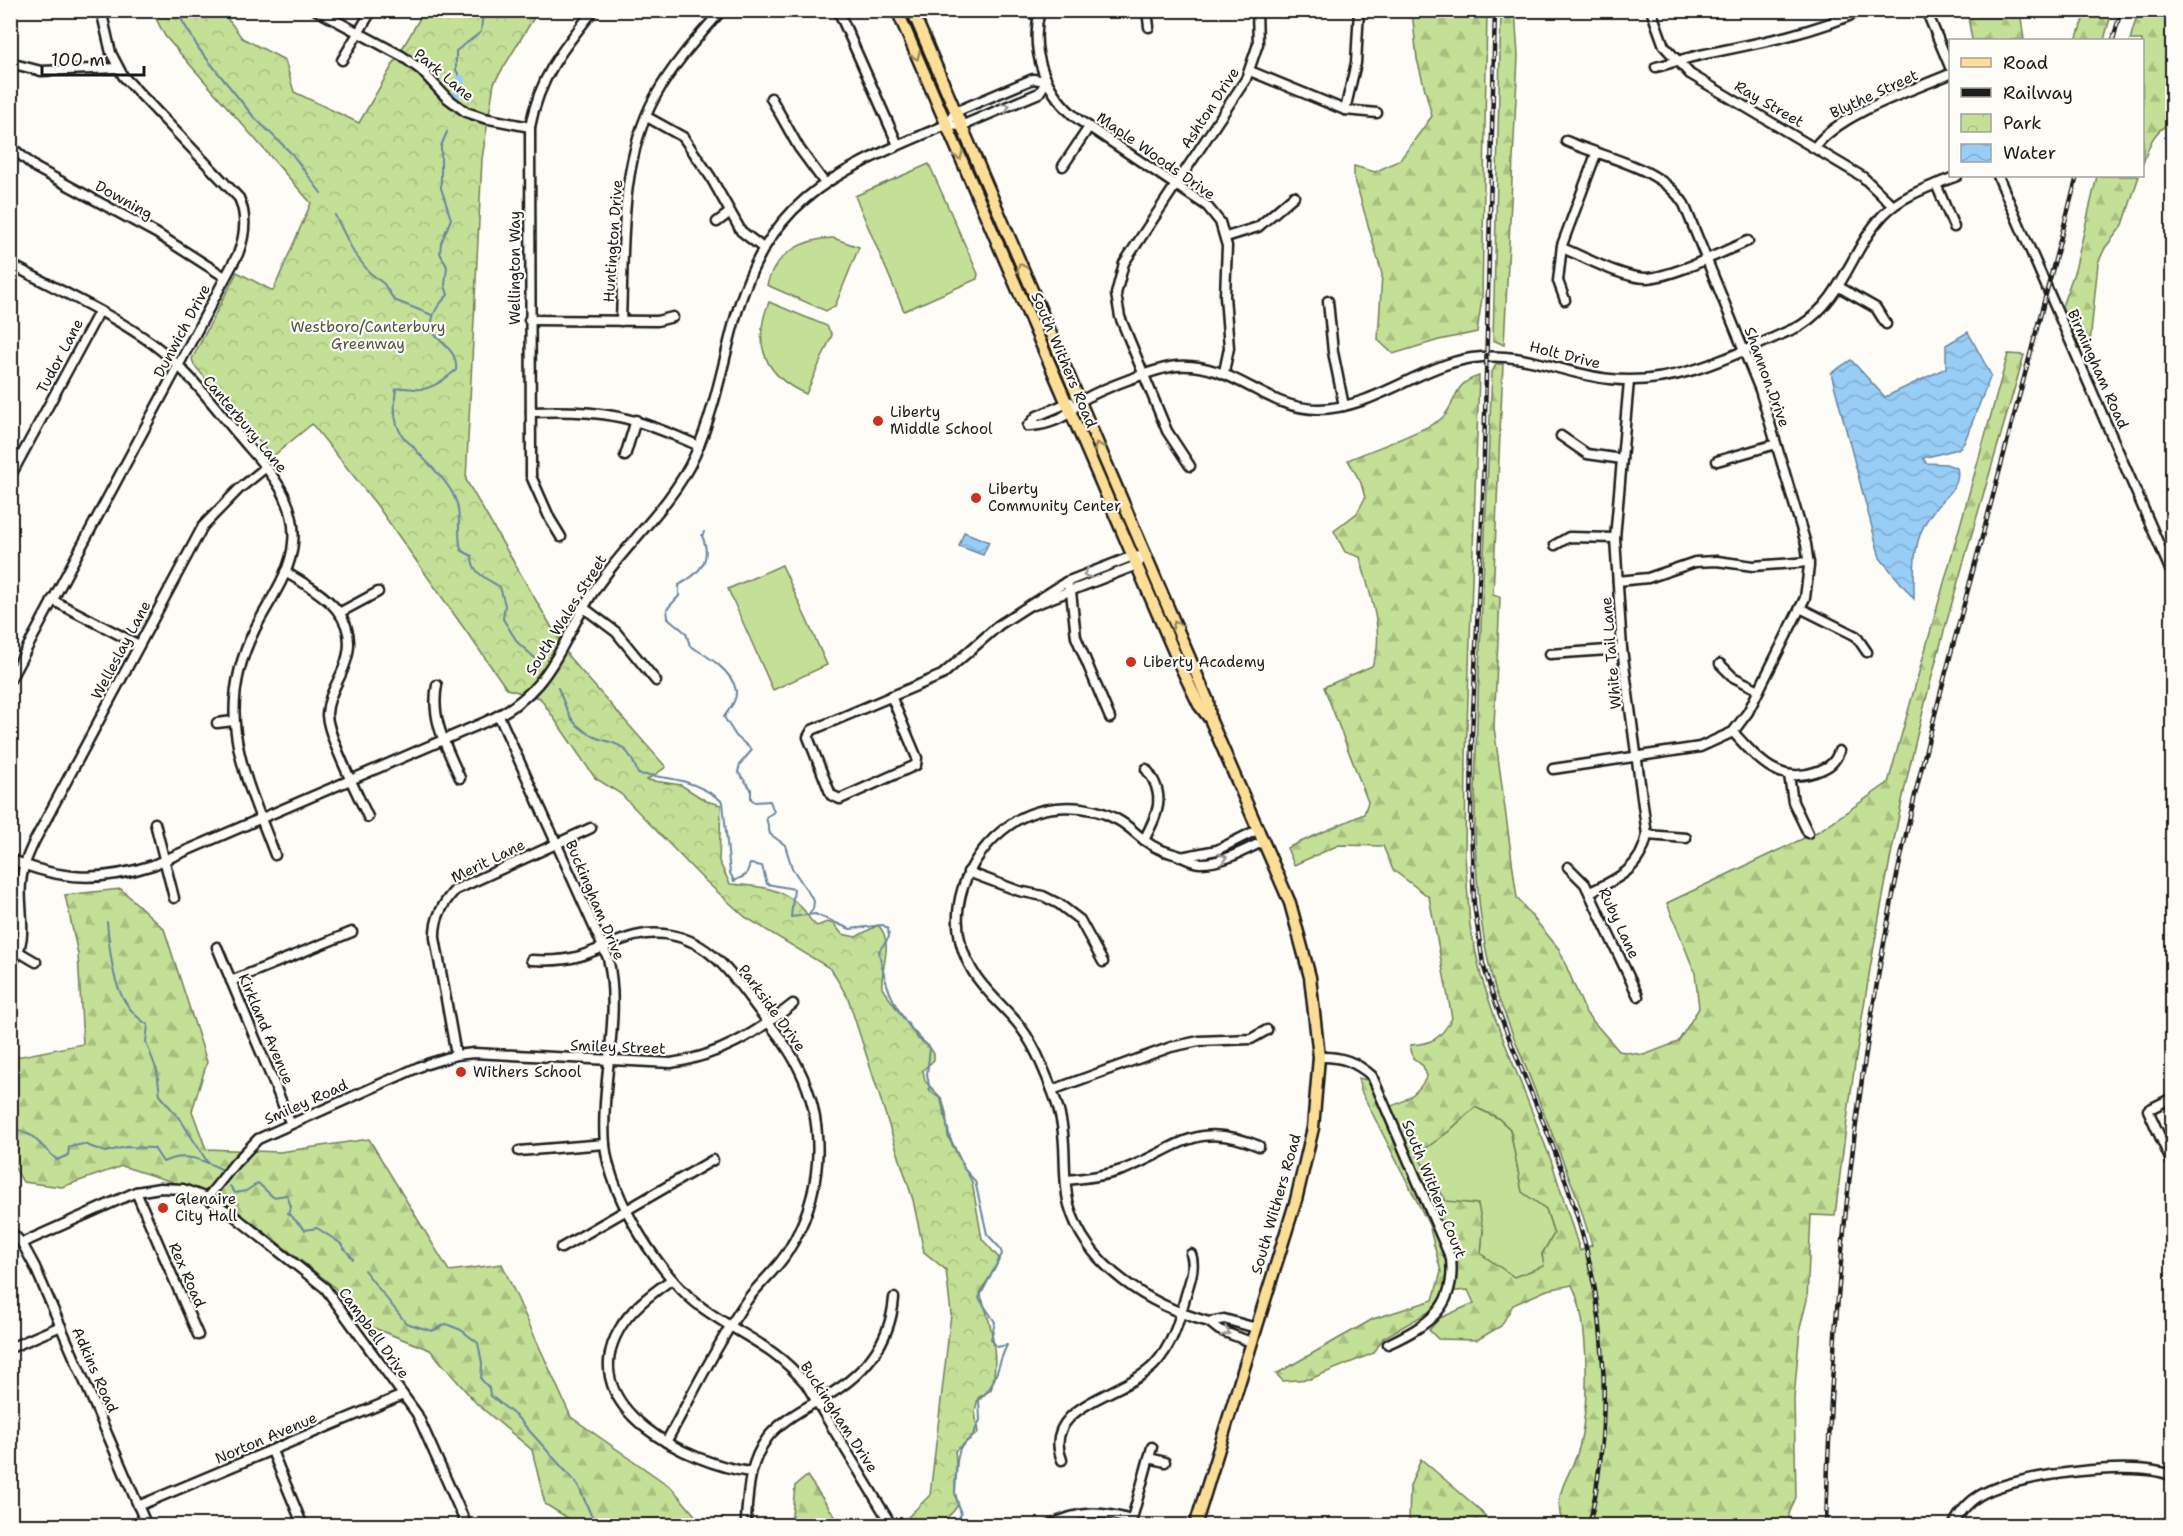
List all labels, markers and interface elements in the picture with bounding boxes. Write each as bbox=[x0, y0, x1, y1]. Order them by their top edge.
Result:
scale bar bbox=[42, 39, 144, 77]
legend bbox=[1949, 39, 2144, 177]
street label: Park Lane bbox=[410, 44, 478, 106]
text: 100 m bbox=[51, 48, 105, 72]
one-way arrow bbox=[909, 50, 921, 61]
text: Road bbox=[2003, 51, 2048, 75]
street label: Ashton Drive bbox=[1176, 63, 1244, 153]
street label: Blythe Street bbox=[1827, 65, 1921, 123]
street label: Ray Street bbox=[1731, 76, 1807, 132]
text: Railway bbox=[2003, 81, 2073, 105]
one-way arrow bbox=[1000, 102, 1011, 114]
street label: Maple Woods Drive bbox=[1093, 107, 1219, 205]
text: Park bbox=[2003, 111, 2042, 135]
text: Water bbox=[2003, 141, 2056, 165]
one-way arrow bbox=[952, 149, 964, 160]
street label: Downing bbox=[92, 176, 156, 224]
street label: Huntington Drive bbox=[599, 179, 627, 303]
street label: Wellington Way bbox=[505, 211, 525, 325]
one-way arrow bbox=[1016, 262, 1028, 273]
street label: Dunwich Drive bbox=[149, 281, 215, 381]
street label: South Withers Road bbox=[1026, 289, 1102, 431]
street label: Birmingham Road bbox=[2063, 306, 2134, 432]
street label: Tudor Lane bbox=[32, 315, 88, 397]
park label: Westboro/Canterbury Greenway bbox=[290, 317, 446, 354]
street label: Shannon Drive bbox=[1740, 324, 1794, 430]
street label: Holt Drive bbox=[1527, 337, 1603, 373]
street label: Canterbury Lane bbox=[198, 371, 292, 477]
place label: Liberty Middle School bbox=[890, 402, 993, 439]
marker: Liberty Middle School bbox=[871, 414, 885, 428]
one-way arrow bbox=[1093, 441, 1105, 452]
place label: Liberty Community Center bbox=[988, 479, 1121, 516]
marker: Liberty Community Center bbox=[969, 491, 983, 505]
street label: South Wales Street bbox=[521, 551, 611, 679]
one-way arrow bbox=[1082, 566, 1093, 579]
street label: White Tail Lane bbox=[1596, 596, 1626, 710]
street label: Welleslay Lane bbox=[87, 597, 155, 703]
one-way arrow bbox=[1171, 620, 1183, 631]
place label: Liberty Academy bbox=[1143, 652, 1265, 672]
marker: Liberty Academy bbox=[1124, 655, 1138, 669]
street label: Merit Lane bbox=[448, 835, 528, 887]
street label: Buckingham Drive bbox=[561, 837, 629, 963]
one-way arrow bbox=[1217, 853, 1228, 865]
street label: Ruby Lane bbox=[1594, 884, 1644, 962]
street label: Parkside Drive bbox=[734, 960, 810, 1056]
street label: Kirkland Avenue bbox=[234, 970, 298, 1088]
street label: Smiley Street bbox=[570, 1035, 666, 1059]
place label: Withers School bbox=[473, 1062, 582, 1082]
marker: Withers School bbox=[454, 1065, 468, 1079]
street label: Smiley Road bbox=[261, 1075, 351, 1129]
street label: South Withers Court bbox=[1397, 1117, 1471, 1261]
street label: South Withers Road bbox=[1246, 1131, 1306, 1277]
place label: Glenaire City Hall bbox=[175, 1189, 238, 1226]
marker: Glenaire City Hall bbox=[156, 1201, 170, 1215]
street label: Rex Road bbox=[164, 1239, 210, 1311]
street label: Campbell Drive bbox=[334, 1284, 414, 1382]
street label: Adkins Road bbox=[67, 1324, 123, 1417]
one-way arrow bbox=[1220, 1325, 1231, 1337]
street label: Buckingham Drive bbox=[796, 1358, 882, 1476]
street label: Norton Avenue bbox=[212, 1407, 320, 1469]

